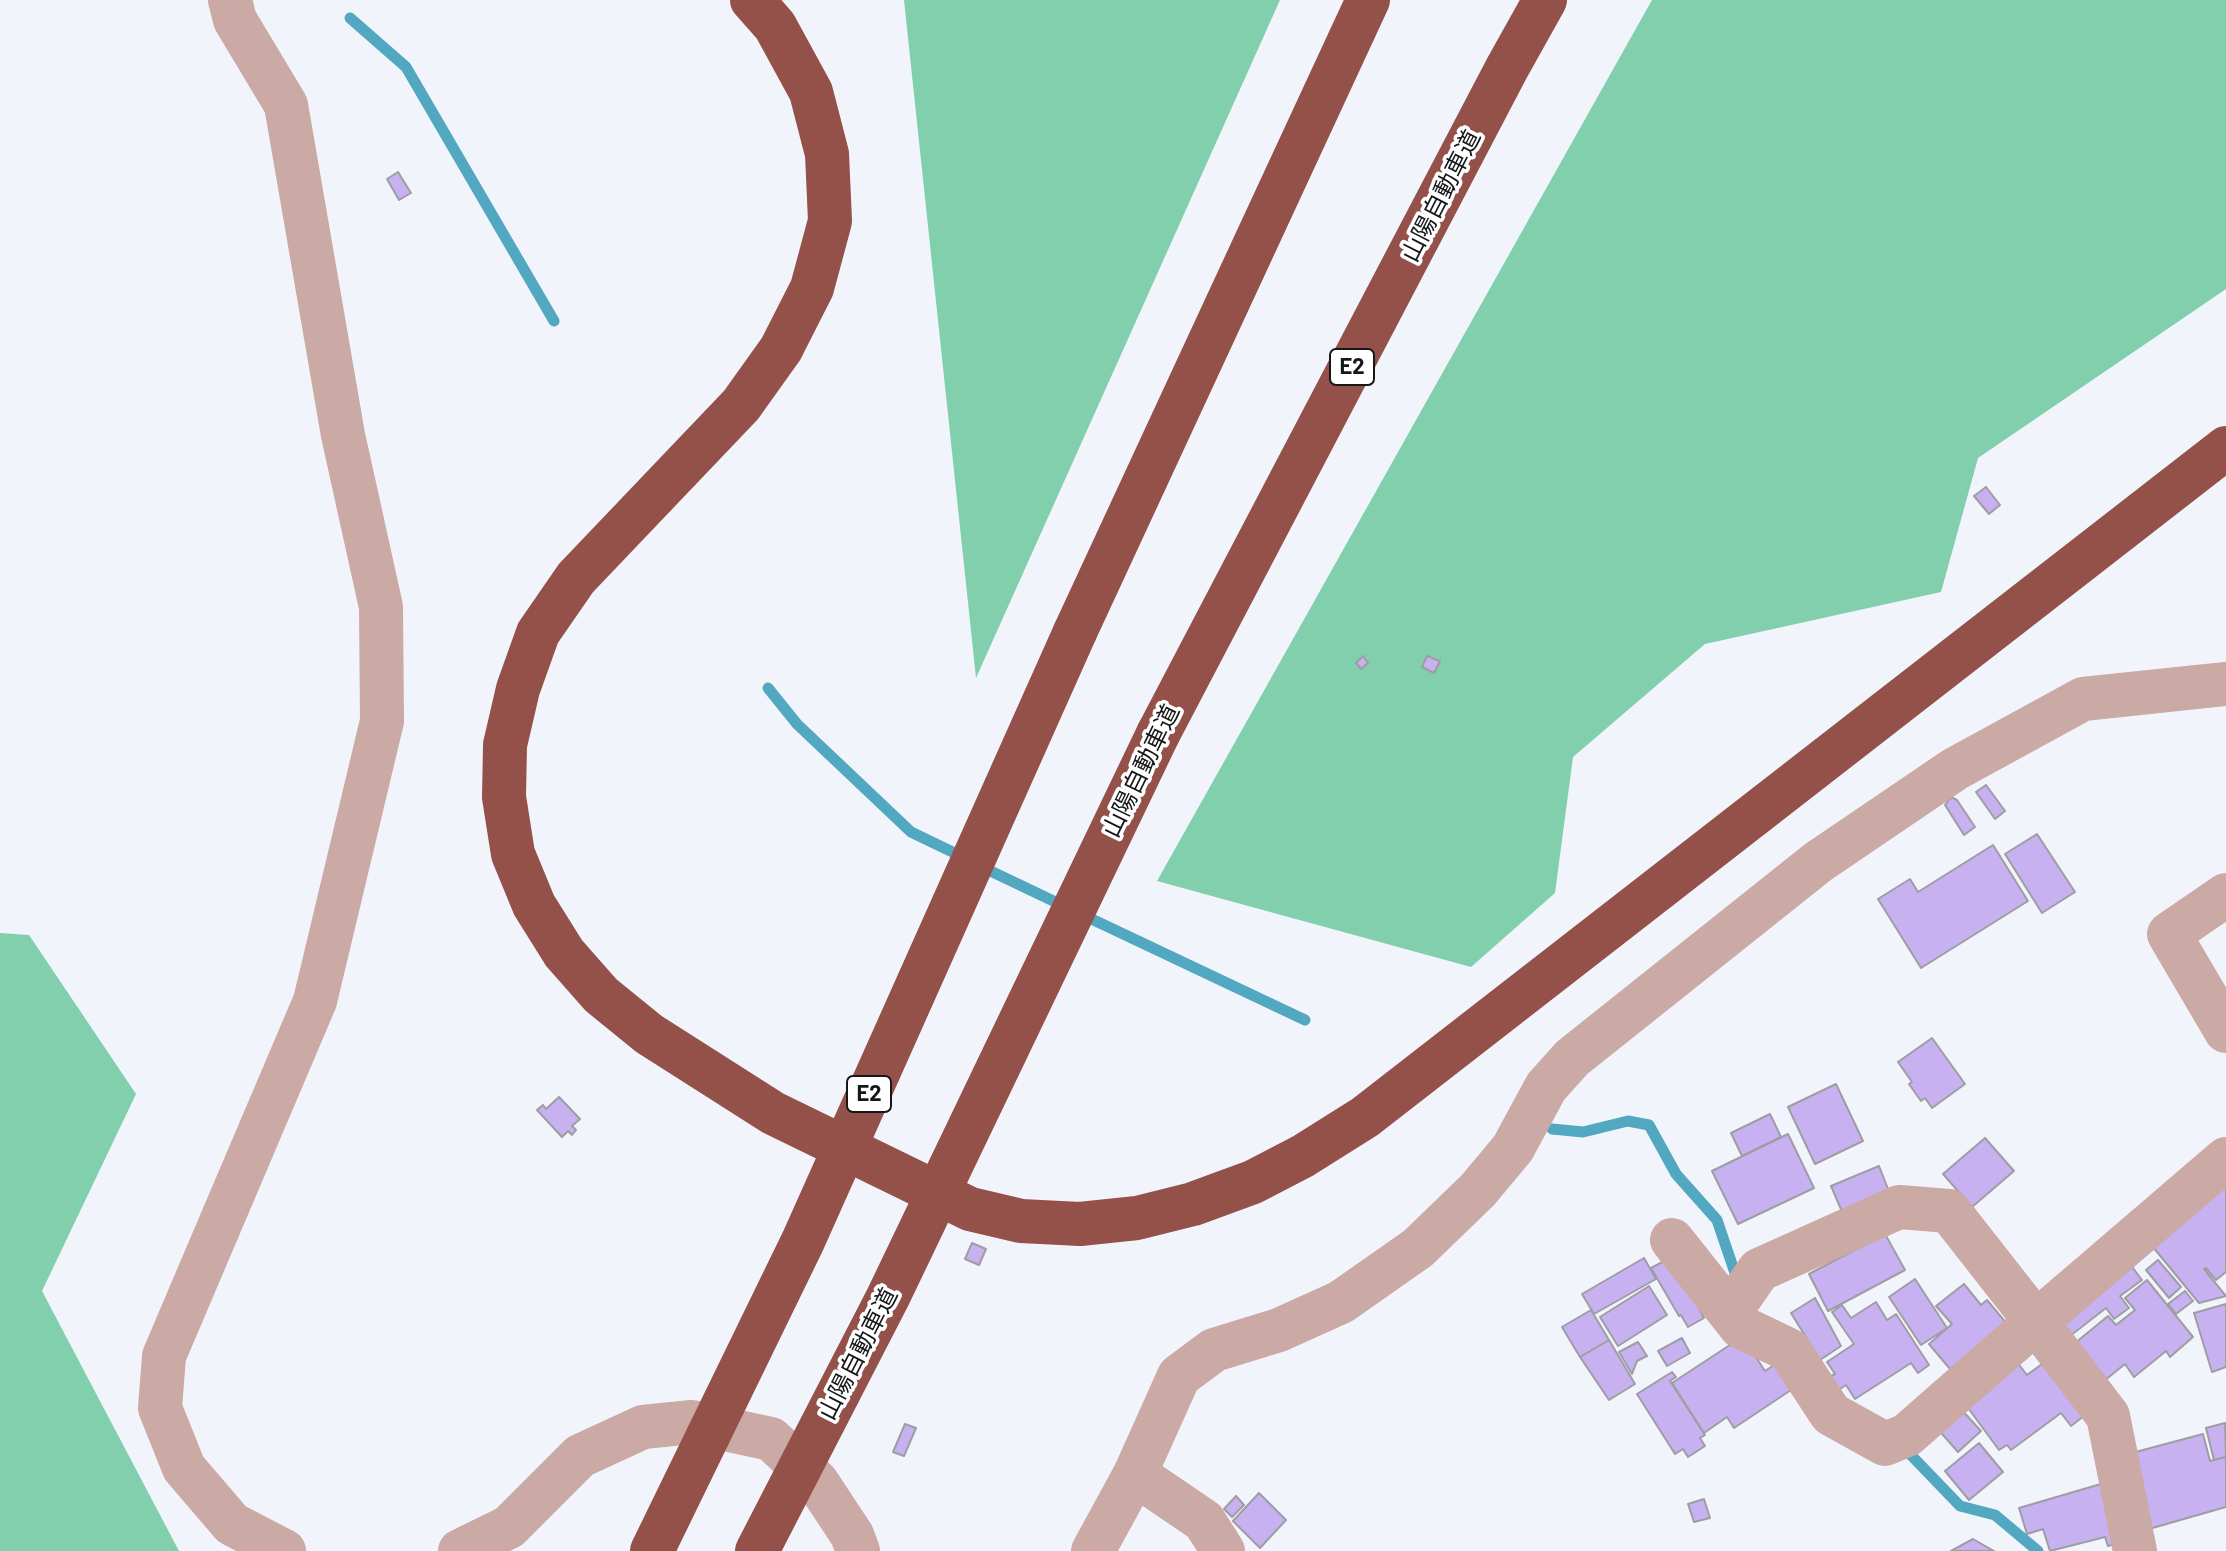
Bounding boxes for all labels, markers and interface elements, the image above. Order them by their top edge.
street label: 山陽自動車道 [1395,125,1487,267]
road number: E2 [1330,349,1374,385]
street label: 山陽自動車道 [1096,700,1186,842]
road number: E2 [847,1076,891,1112]
street label: 山陽自動車道 [812,1283,904,1425]

